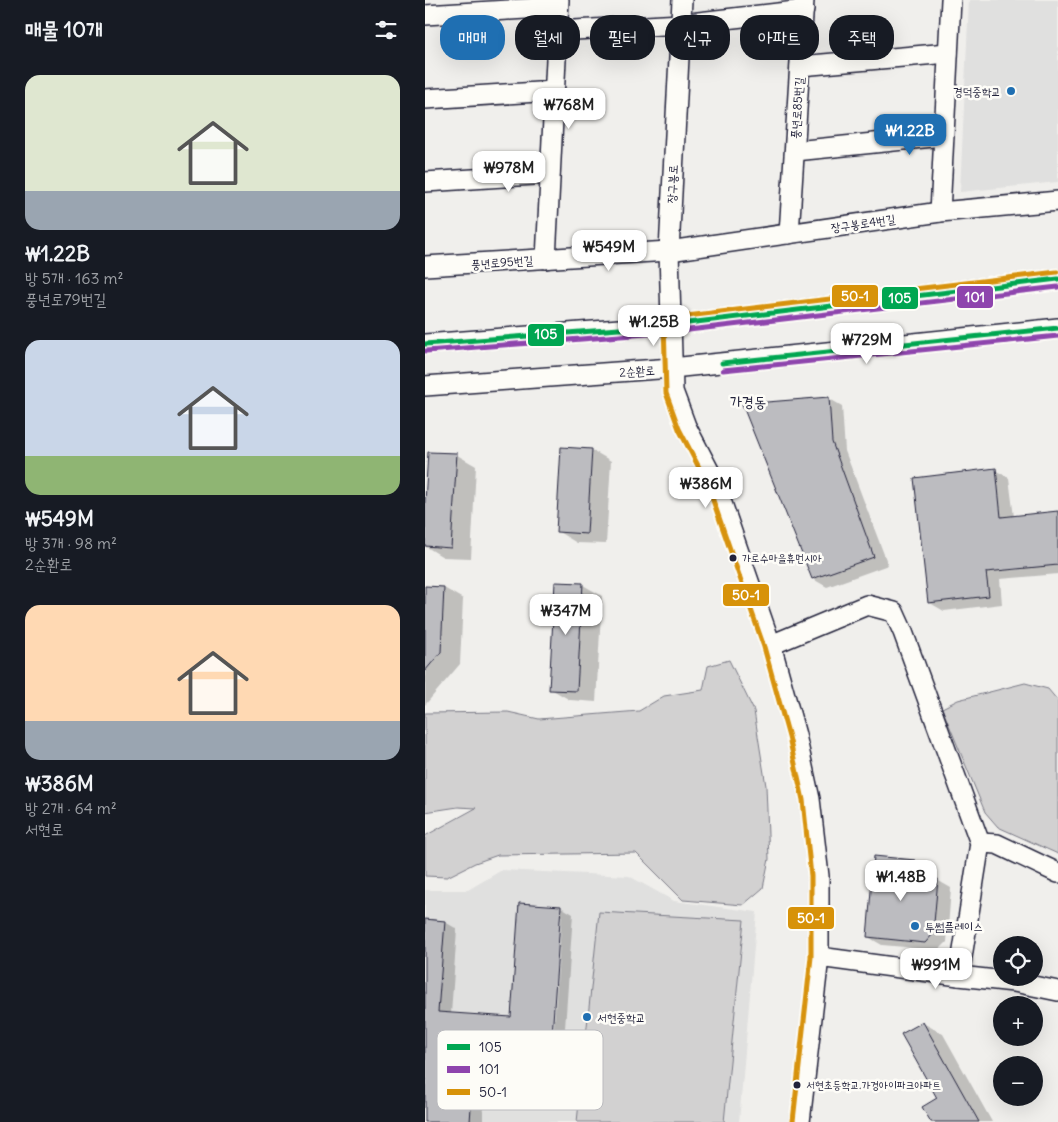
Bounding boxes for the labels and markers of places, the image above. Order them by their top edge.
place label: 경덕중학교 [953,84,1001,99]
marker: 경덕중학교 [1005,85,1017,97]
pin: ₩768M [534,88,604,130]
pin: ₩1.22B [869,114,951,156]
pin: ₩978M [474,150,544,193]
pin: ₩549M [574,230,644,272]
pin: ₩1.25B [613,304,695,347]
pin: ₩729M [832,322,902,365]
pin: ₩386M [671,466,741,509]
place label: 가로수마을휴먼시아 [742,551,822,565]
marker: 가로수마을휴먼시아 [728,553,738,563]
pin: ₩347M [531,594,601,636]
pin: ₩1.48B [860,860,942,902]
place label: 투썸플레이스 [925,919,983,934]
marker: 투썸플레이스 [909,920,921,932]
pin: ₩991M [901,948,971,990]
place label: 서현중학교 [597,1010,645,1025]
marker: 서현중학교 [581,1011,593,1023]
place label: 서현초등학교.가경아이파크아파트 [806,1078,941,1092]
marker: 서현초등학교.가경아이파크아파트 [792,1080,802,1090]

